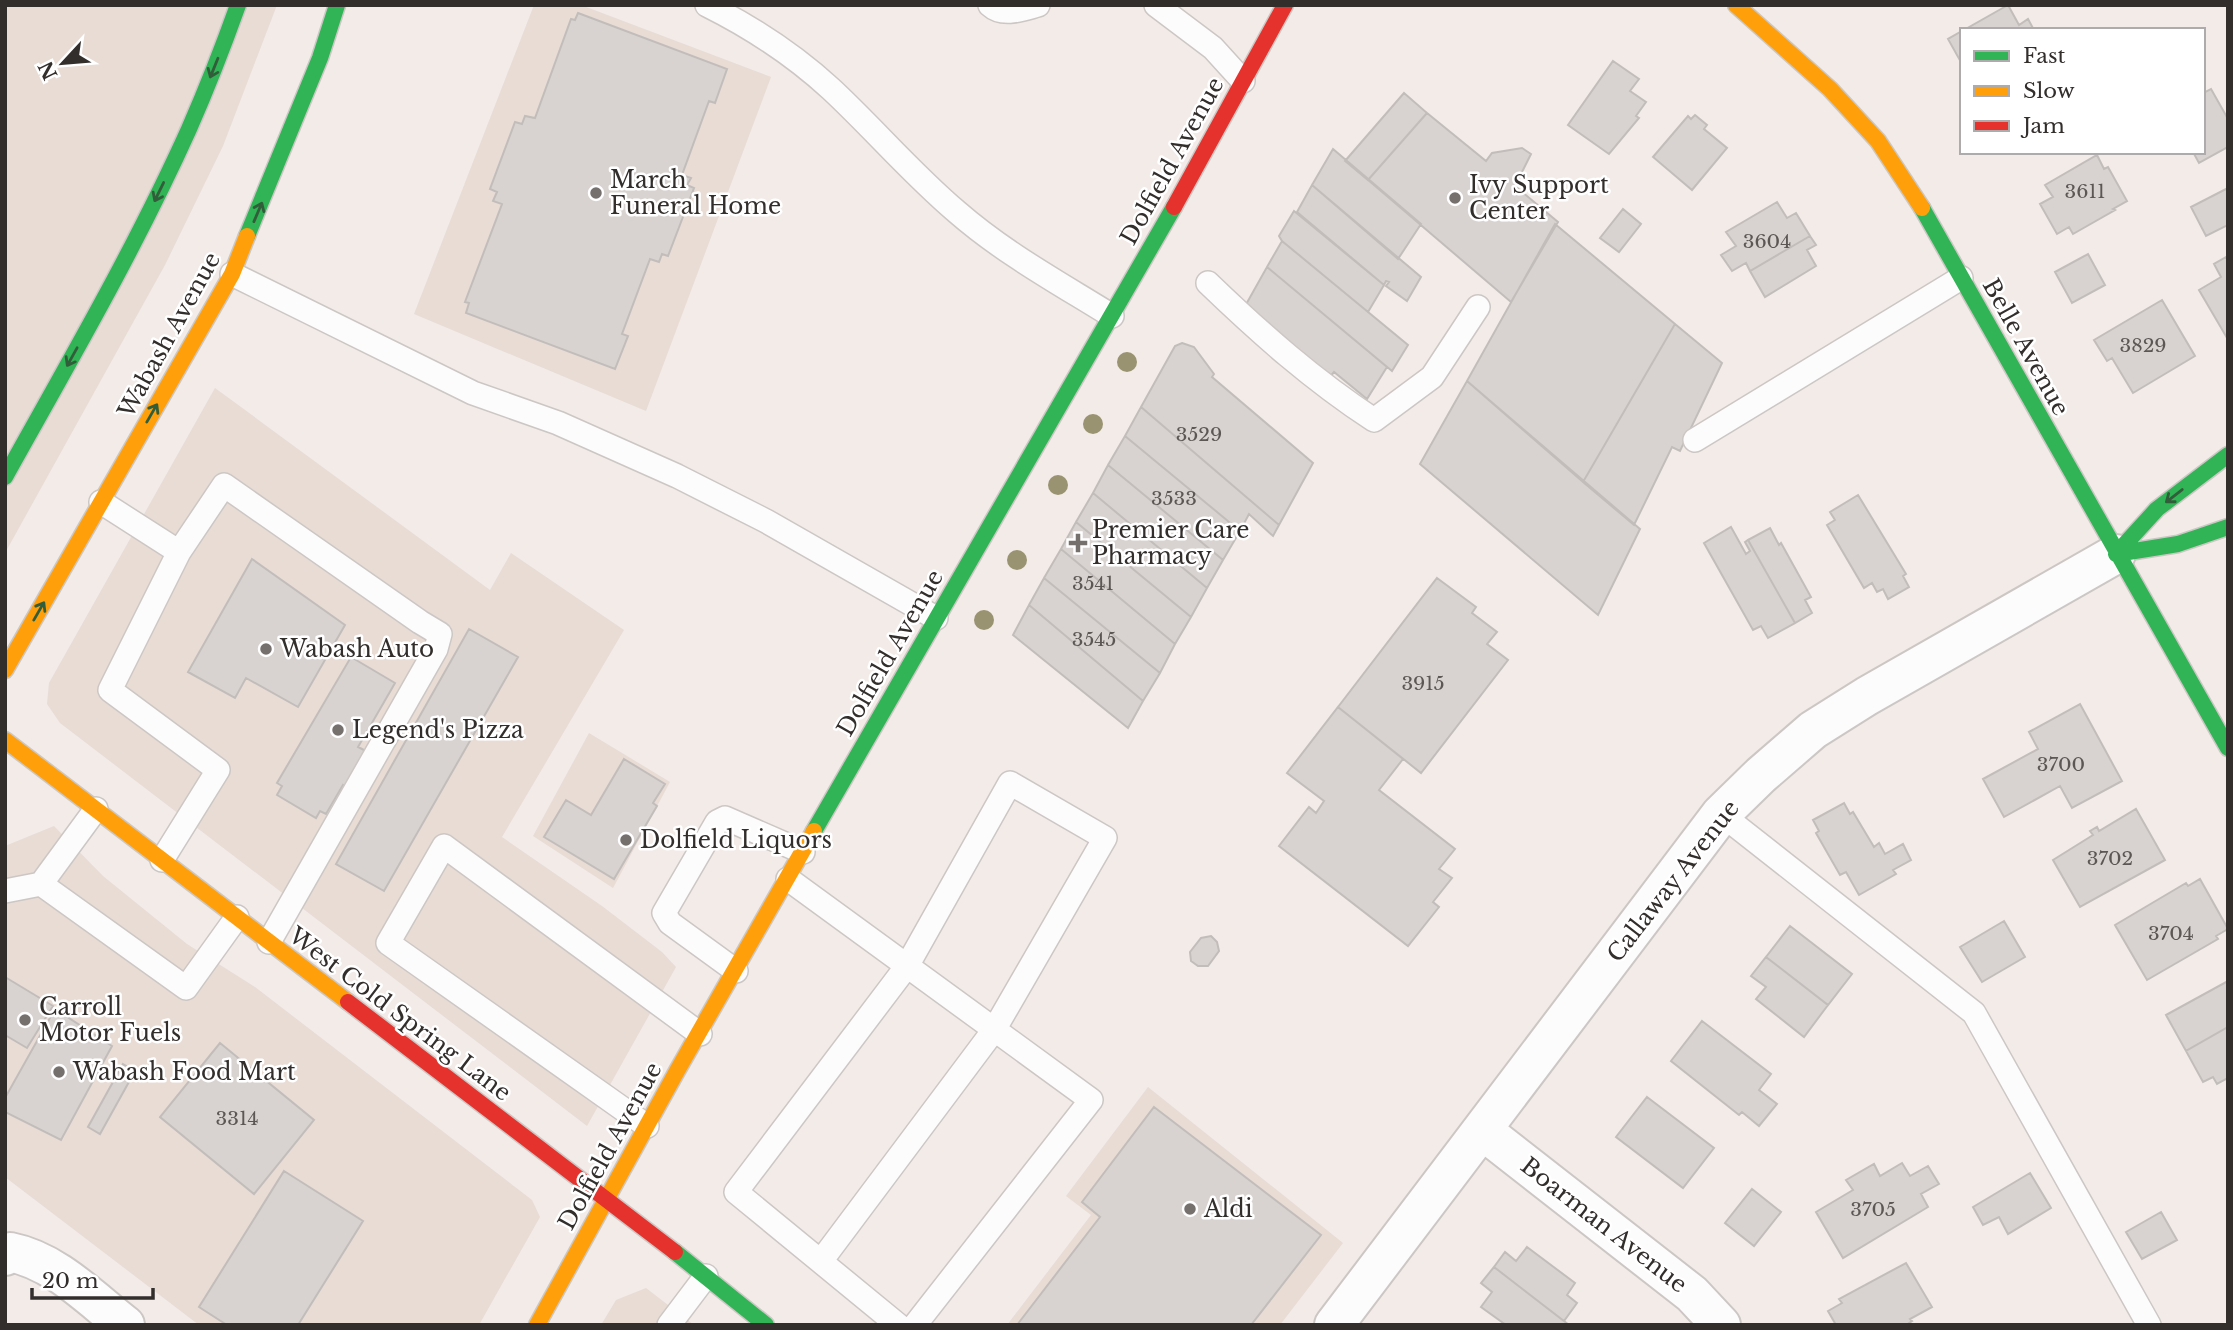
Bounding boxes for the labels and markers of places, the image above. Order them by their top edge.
place label: March Funeral Home [610,166,781,220]
place label: Ivy Support Center [1469,171,1609,225]
marker: March Funeral Home [588,185,604,201]
marker: Ivy Support Center [1447,190,1463,206]
place label: Premier Care Pharmacy [1092,516,1249,570]
marker: Premier Care Pharmacy [1070,535,1086,551]
place label: Wabash Auto [279,635,434,663]
marker: Wabash Auto [258,641,274,657]
place label: Legend's Pizza [352,716,524,744]
marker: Legend's Pizza [330,722,346,738]
place label: Dolfield Liquors [640,826,832,854]
marker: Dolfield Liquors [618,832,634,848]
place label: Carroll Motor Fuels [39,993,181,1047]
marker: Carroll Motor Fuels [17,1012,33,1028]
place label: Wabash Food Mart [72,1058,296,1086]
marker: Wabash Food Mart [51,1064,67,1080]
place label: Aldi [1203,1195,1253,1223]
marker: Aldi [1182,1201,1198,1217]

